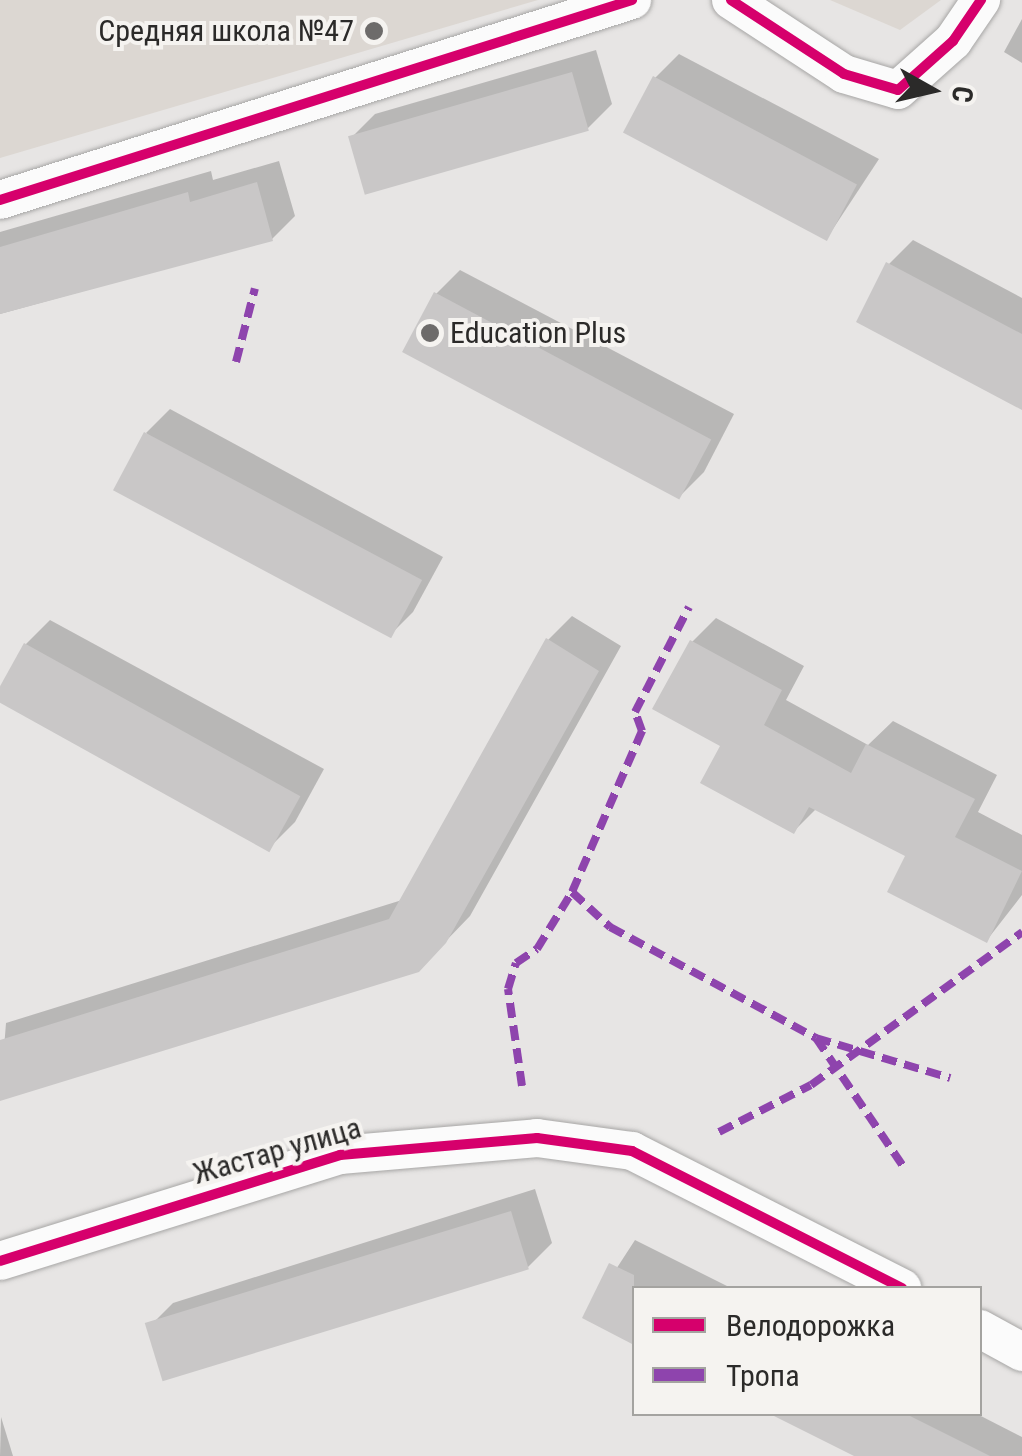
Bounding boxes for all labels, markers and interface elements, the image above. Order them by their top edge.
place label: Средняя школа №47 [98,13,354,49]
marker: Средняя школа №47 [363,20,385,42]
north arrow [882,40,982,140]
text: С [945,84,980,104]
place label: Education Plus [450,315,626,351]
marker: Education Plus [419,322,441,344]
street label: Жастар улица [189,1110,365,1192]
legend [632,1286,982,1416]
text: Велодорожка [726,1308,895,1343]
text: Тропа [726,1358,800,1393]

